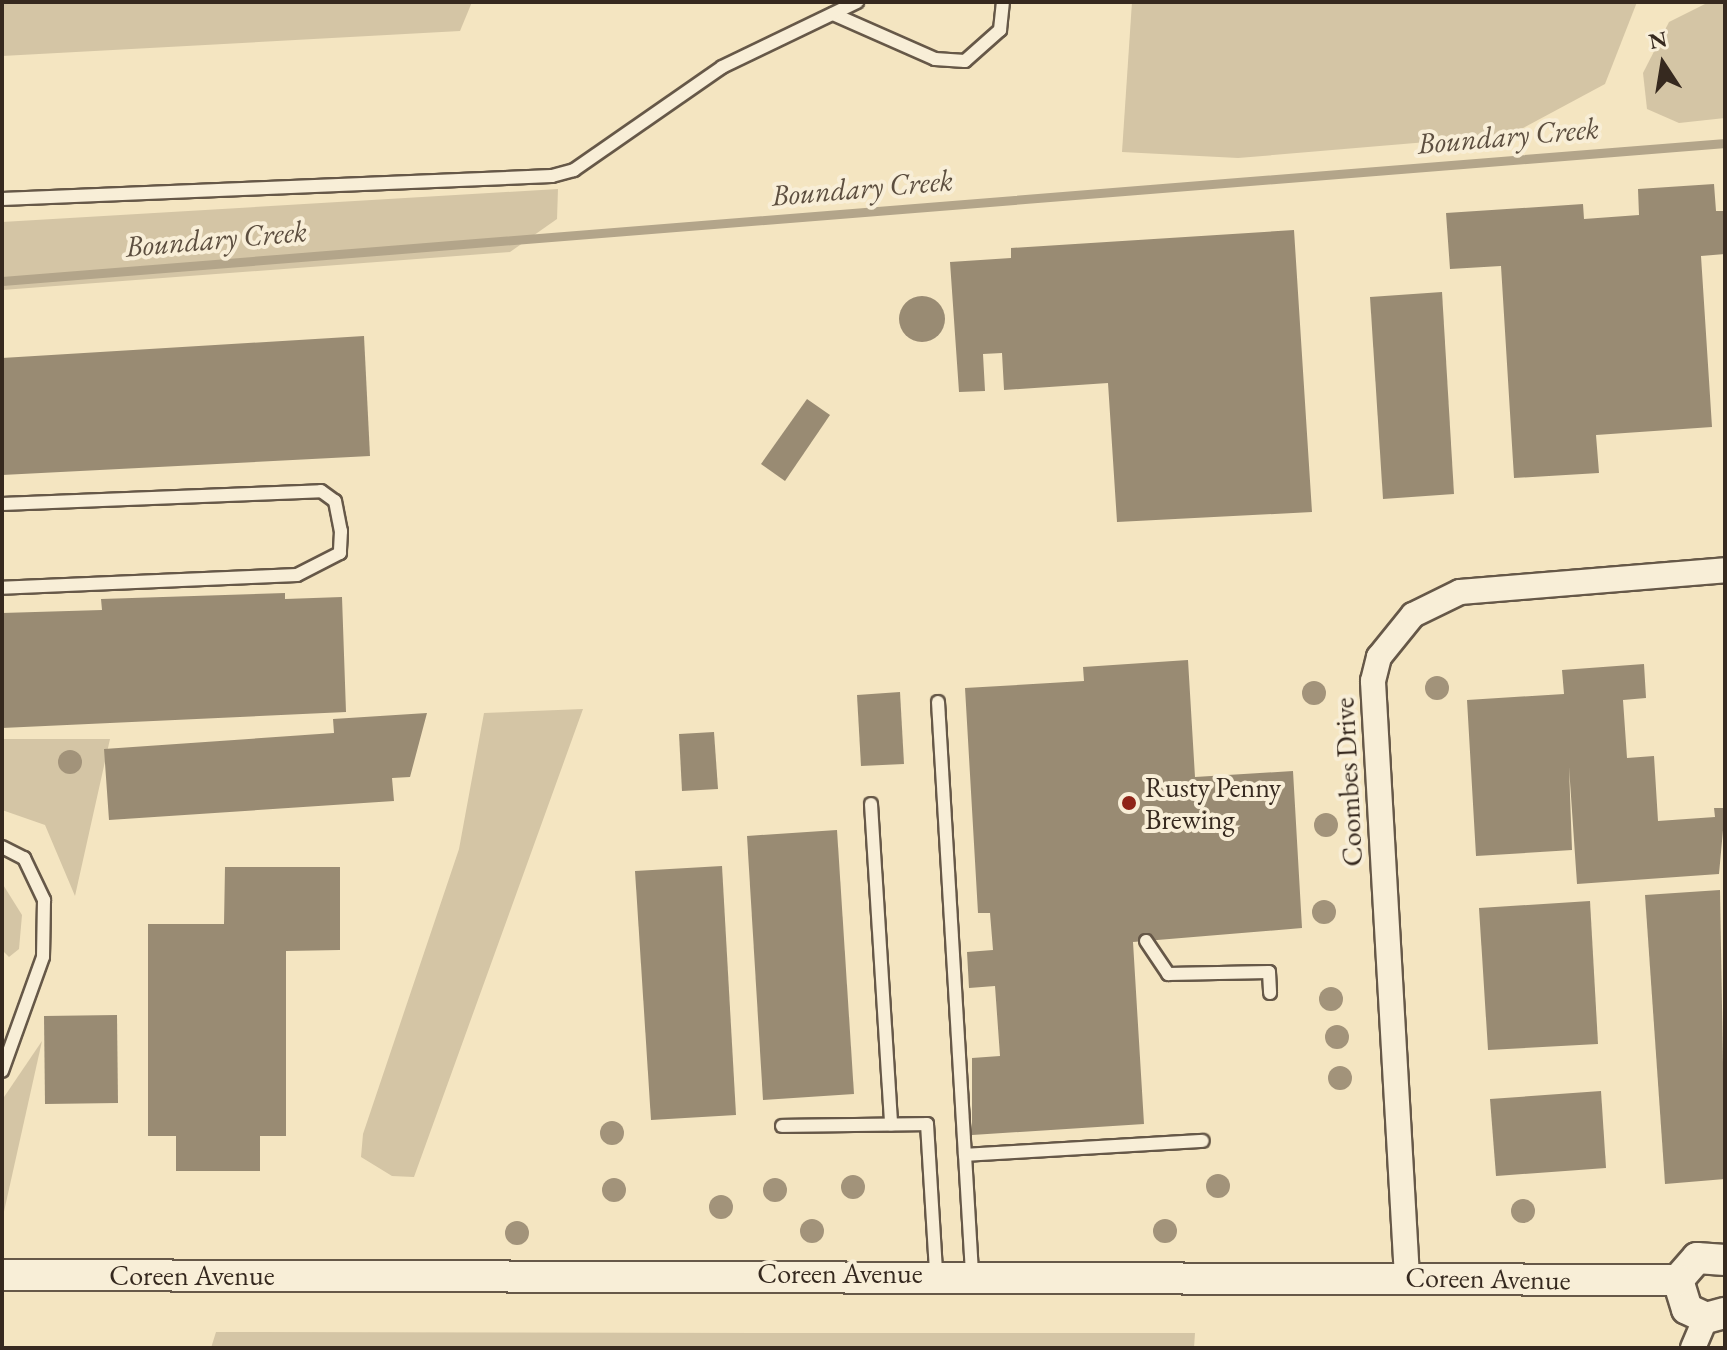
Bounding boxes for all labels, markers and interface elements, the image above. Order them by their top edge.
north arrow [1623,24,1703,104]
text: N [1646,24,1670,56]
water label: Boundary Creek [1416,110,1600,162]
water label: Boundary Creek [770,162,954,214]
water label: Boundary Creek [124,213,308,265]
street label: Coombes Drive [1327,697,1369,867]
place label: Rusty Penny Brewing [1145,770,1281,836]
marker: Rusty Penny Brewing [1120,794,1138,812]
street label: Coreen Avenue [757,1256,923,1290]
street label: Coreen Avenue [109,1258,275,1292]
street label: Coreen Avenue [1405,1260,1571,1296]

